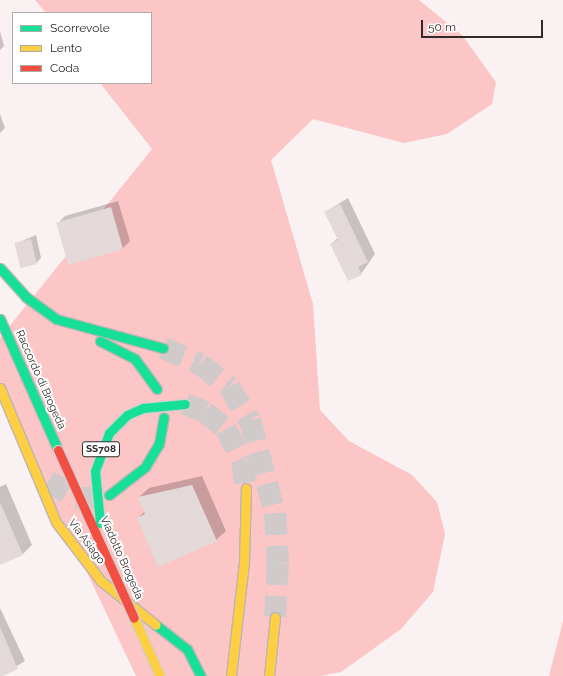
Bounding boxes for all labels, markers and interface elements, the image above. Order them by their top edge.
legend [12,12,152,84]
scale bar [423,12,545,38]
text: 50 m [428,20,456,34]
text: Scorrevole [50,21,110,35]
text: Lento [50,41,82,55]
text: Coda [50,61,79,75]
street label: Raccordo di Brogeda [12,328,68,432]
road number: SS708 [81,441,121,457]
street label: Viadotto Brogeda [97,514,145,602]
street label: Via Asiago [65,517,107,567]

